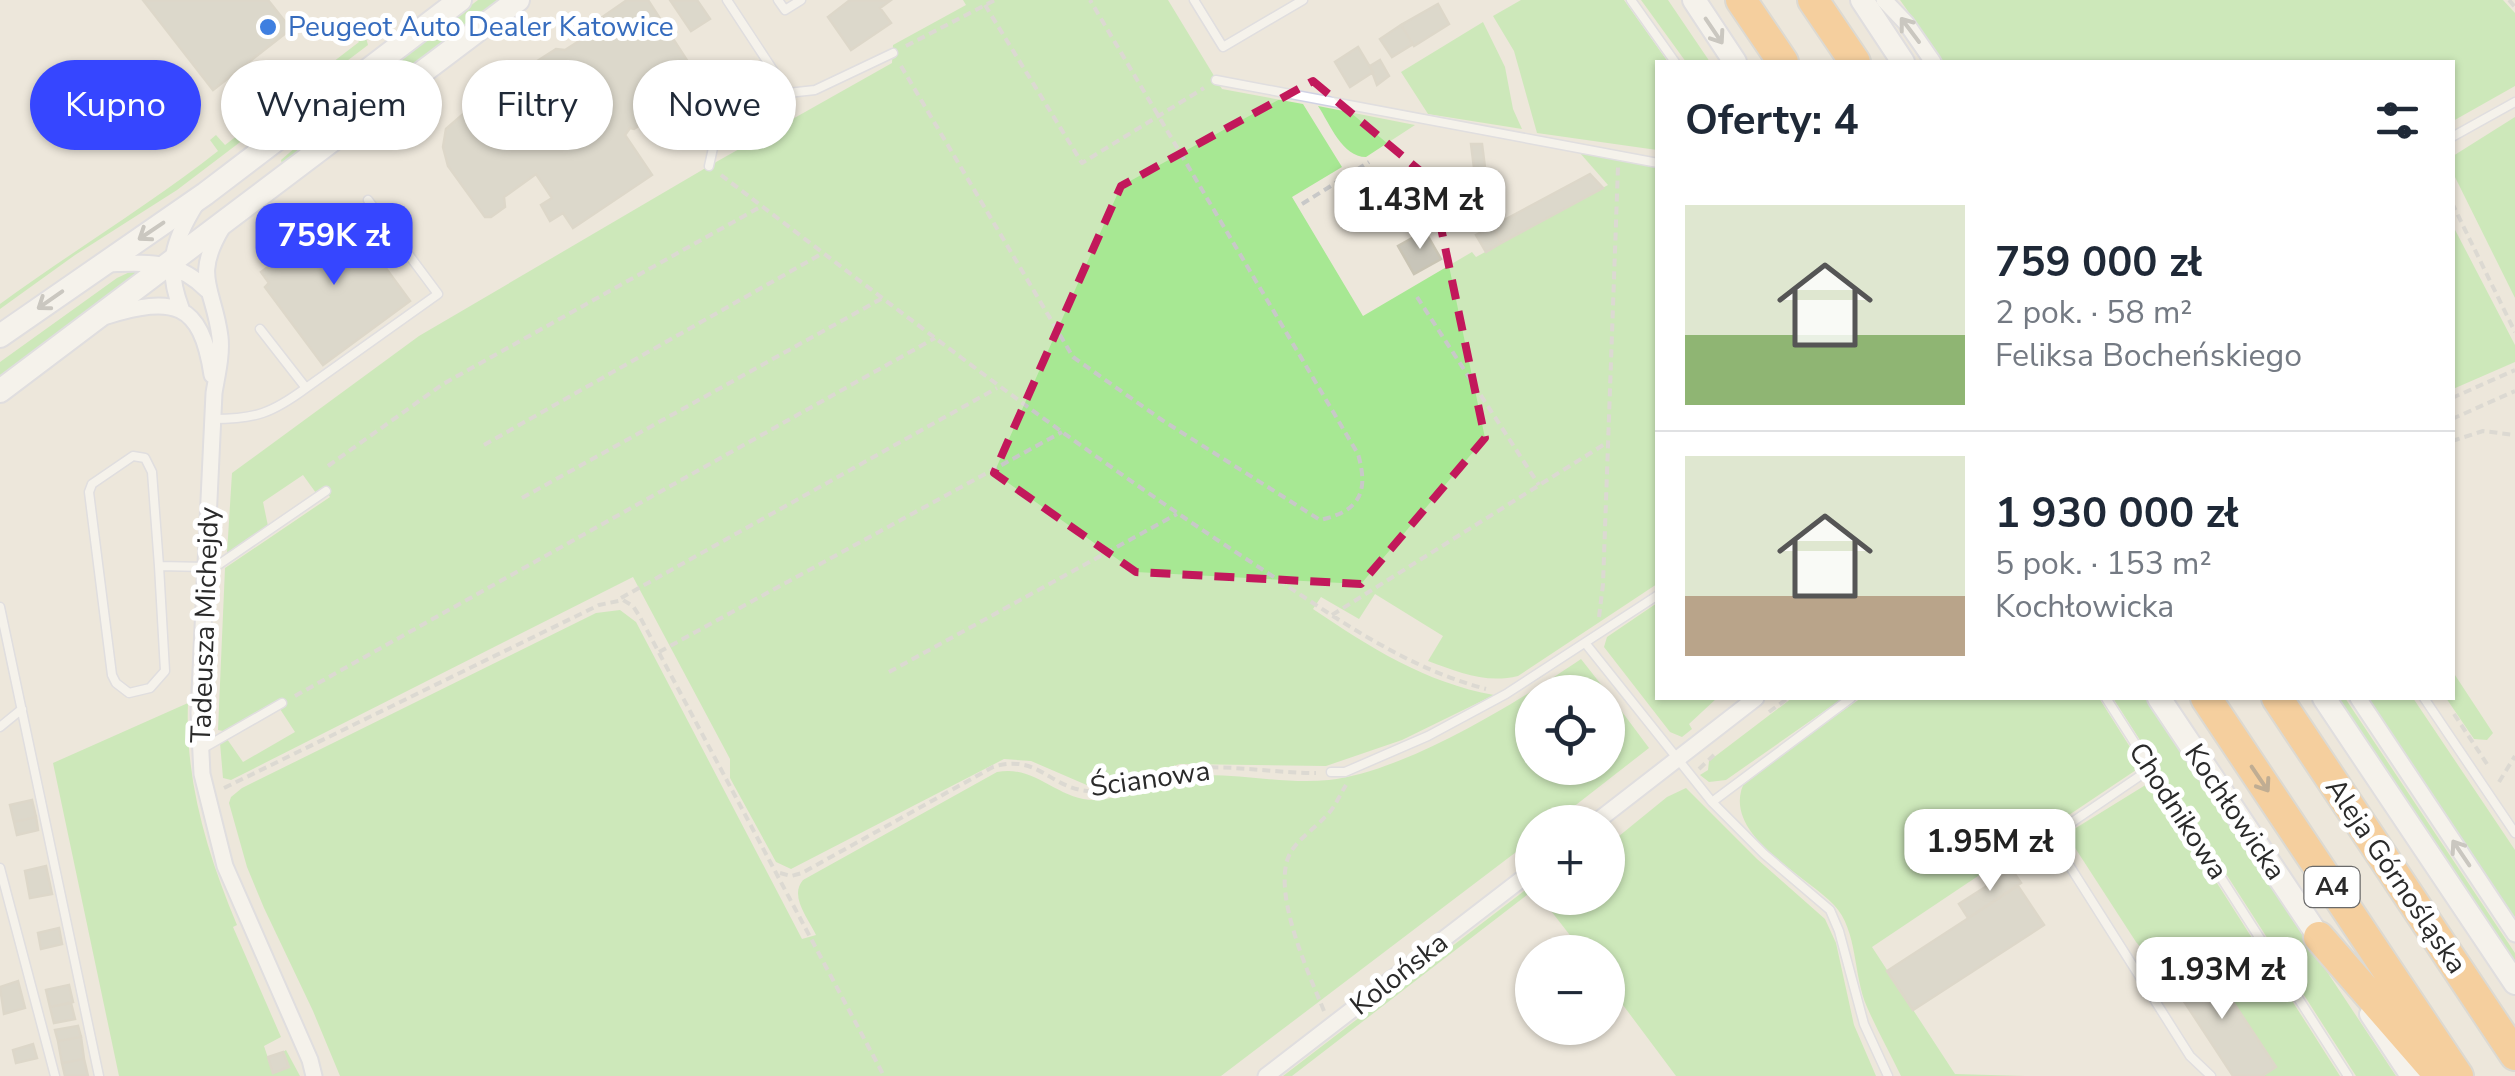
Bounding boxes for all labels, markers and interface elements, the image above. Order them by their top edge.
place label: Peugeot Auto Dealer Katowice [288,8,674,46]
marker: Peugeot Auto Dealer Katowice [257,16,279,38]
one-way arrow [1704,17,1725,45]
one-way arrow [1899,17,1920,44]
chip: Kupno [30,60,201,150]
chip: Wynajem [221,60,442,150]
chip: Filtry [462,60,613,150]
chip: Nowe [633,60,796,150]
text: Oferty: 4 [1685,92,1859,149]
icon: filters [2370,93,2425,148]
pin: 1.43M zł [1317,167,1523,252]
text: 1.43M zł [1356,178,1484,221]
pin: 759K zł [242,203,426,288]
text: 759K zł [278,214,390,257]
one-way arrow [137,220,165,241]
text: 759 000 zł [1995,234,2202,291]
icon: home [1765,245,1885,365]
one-way arrow [37,289,64,310]
text: 2 pok. · 58 m² [1995,291,2192,334]
text: Feliksa Bocheńskiego [1995,334,2302,377]
text: 1 930 000 zł [1995,485,2239,542]
icon: home [1765,496,1885,616]
street label: Tadeusza Michejdy [182,506,228,744]
text: 5 pok. · 153 m² [1995,542,2212,585]
text: Kochłowicka [1995,585,2174,628]
map controls [1515,675,1625,1045]
button: locate [1515,675,1625,785]
street label: Chodnikowa [2120,735,2236,887]
street label: Kochłowicka [2175,736,2295,888]
street label: Ścianowa [1087,752,1213,806]
one-way arrow [2249,764,2270,792]
street label: Aleja Górnośląska [2316,771,2476,981]
button: + [1515,805,1625,915]
pin: 1.95M zł [1887,809,2093,894]
text: 1.95M zł [1926,820,2054,863]
one-way arrow [2451,839,2472,868]
road number: A4 [2304,867,2360,907]
street label: Kolońska [1342,924,1456,1024]
button: − [1515,935,1625,1045]
pin: 1.93M zł [2119,937,2325,1022]
text: 1.93M zł [2158,948,2286,991]

